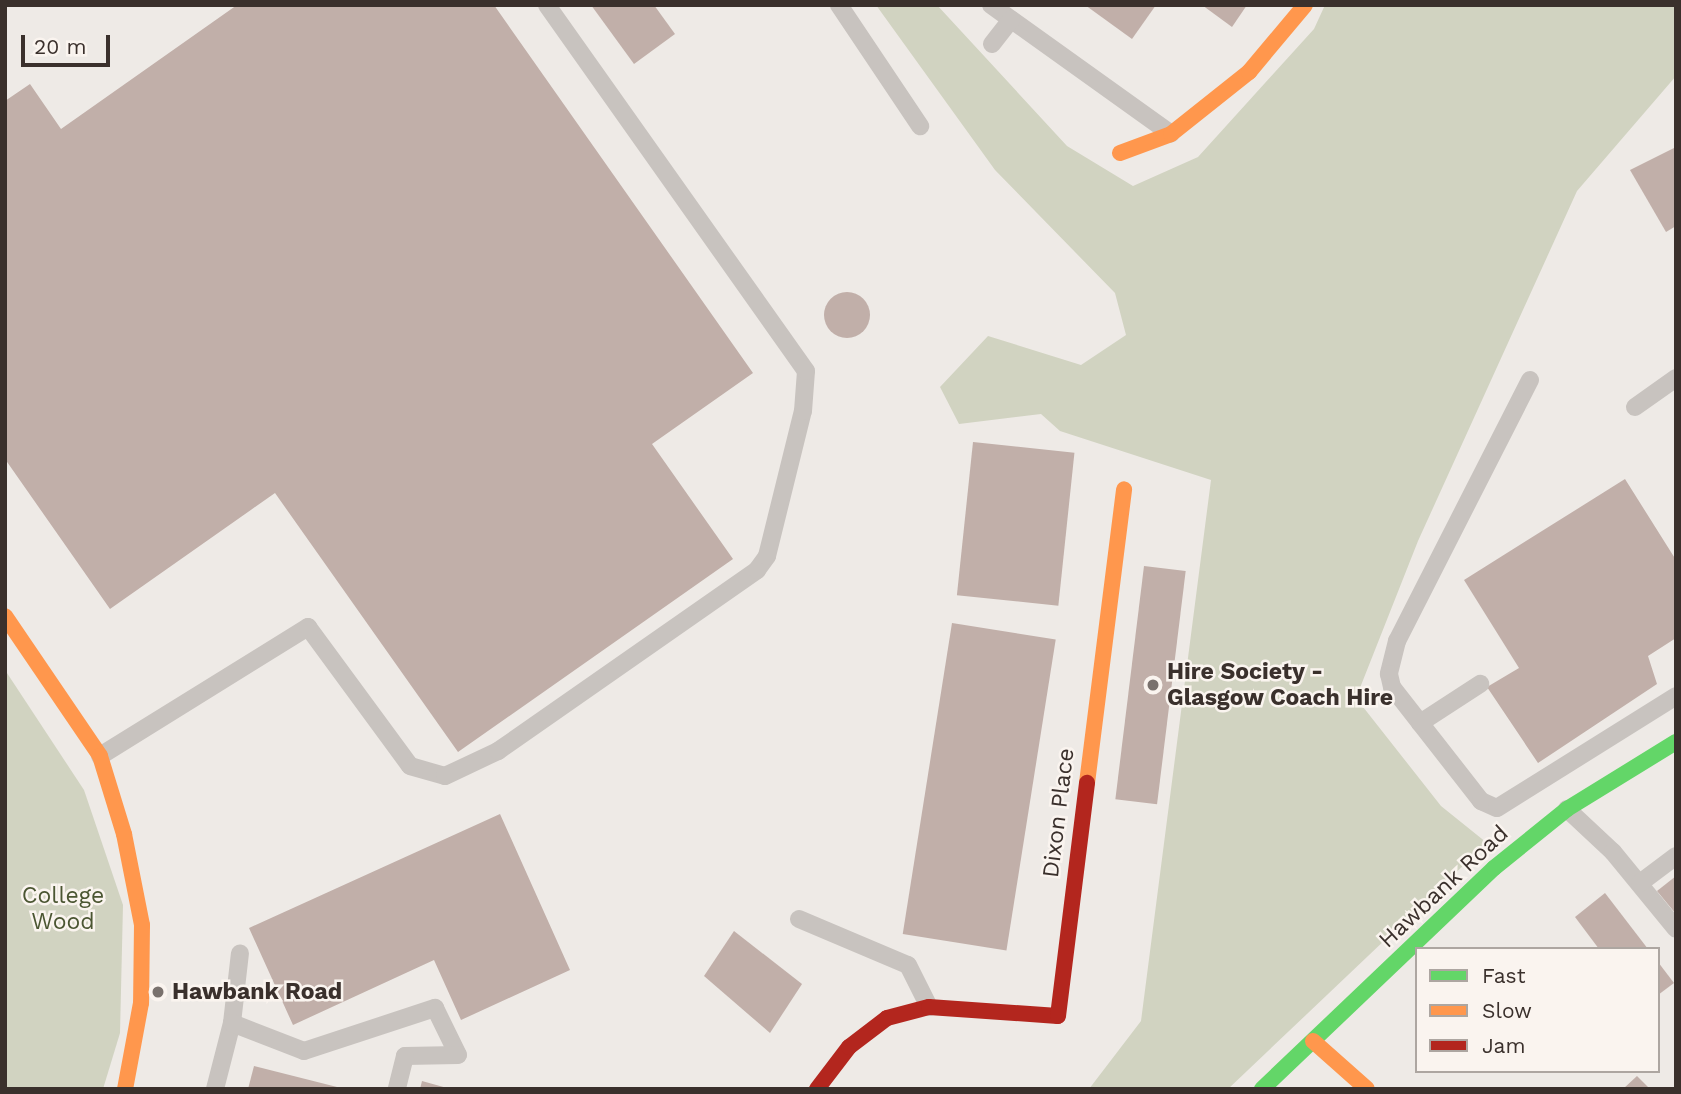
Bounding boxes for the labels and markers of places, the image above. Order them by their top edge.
place label: Hire Society - Glasgow Coach Hire [1167,658,1394,712]
marker: Hire Society - Glasgow Coach Hire [1145,677,1161,693]
place label: Hawbank Road [172,978,342,1006]
marker: Hawbank Road [150,984,166,1000]

